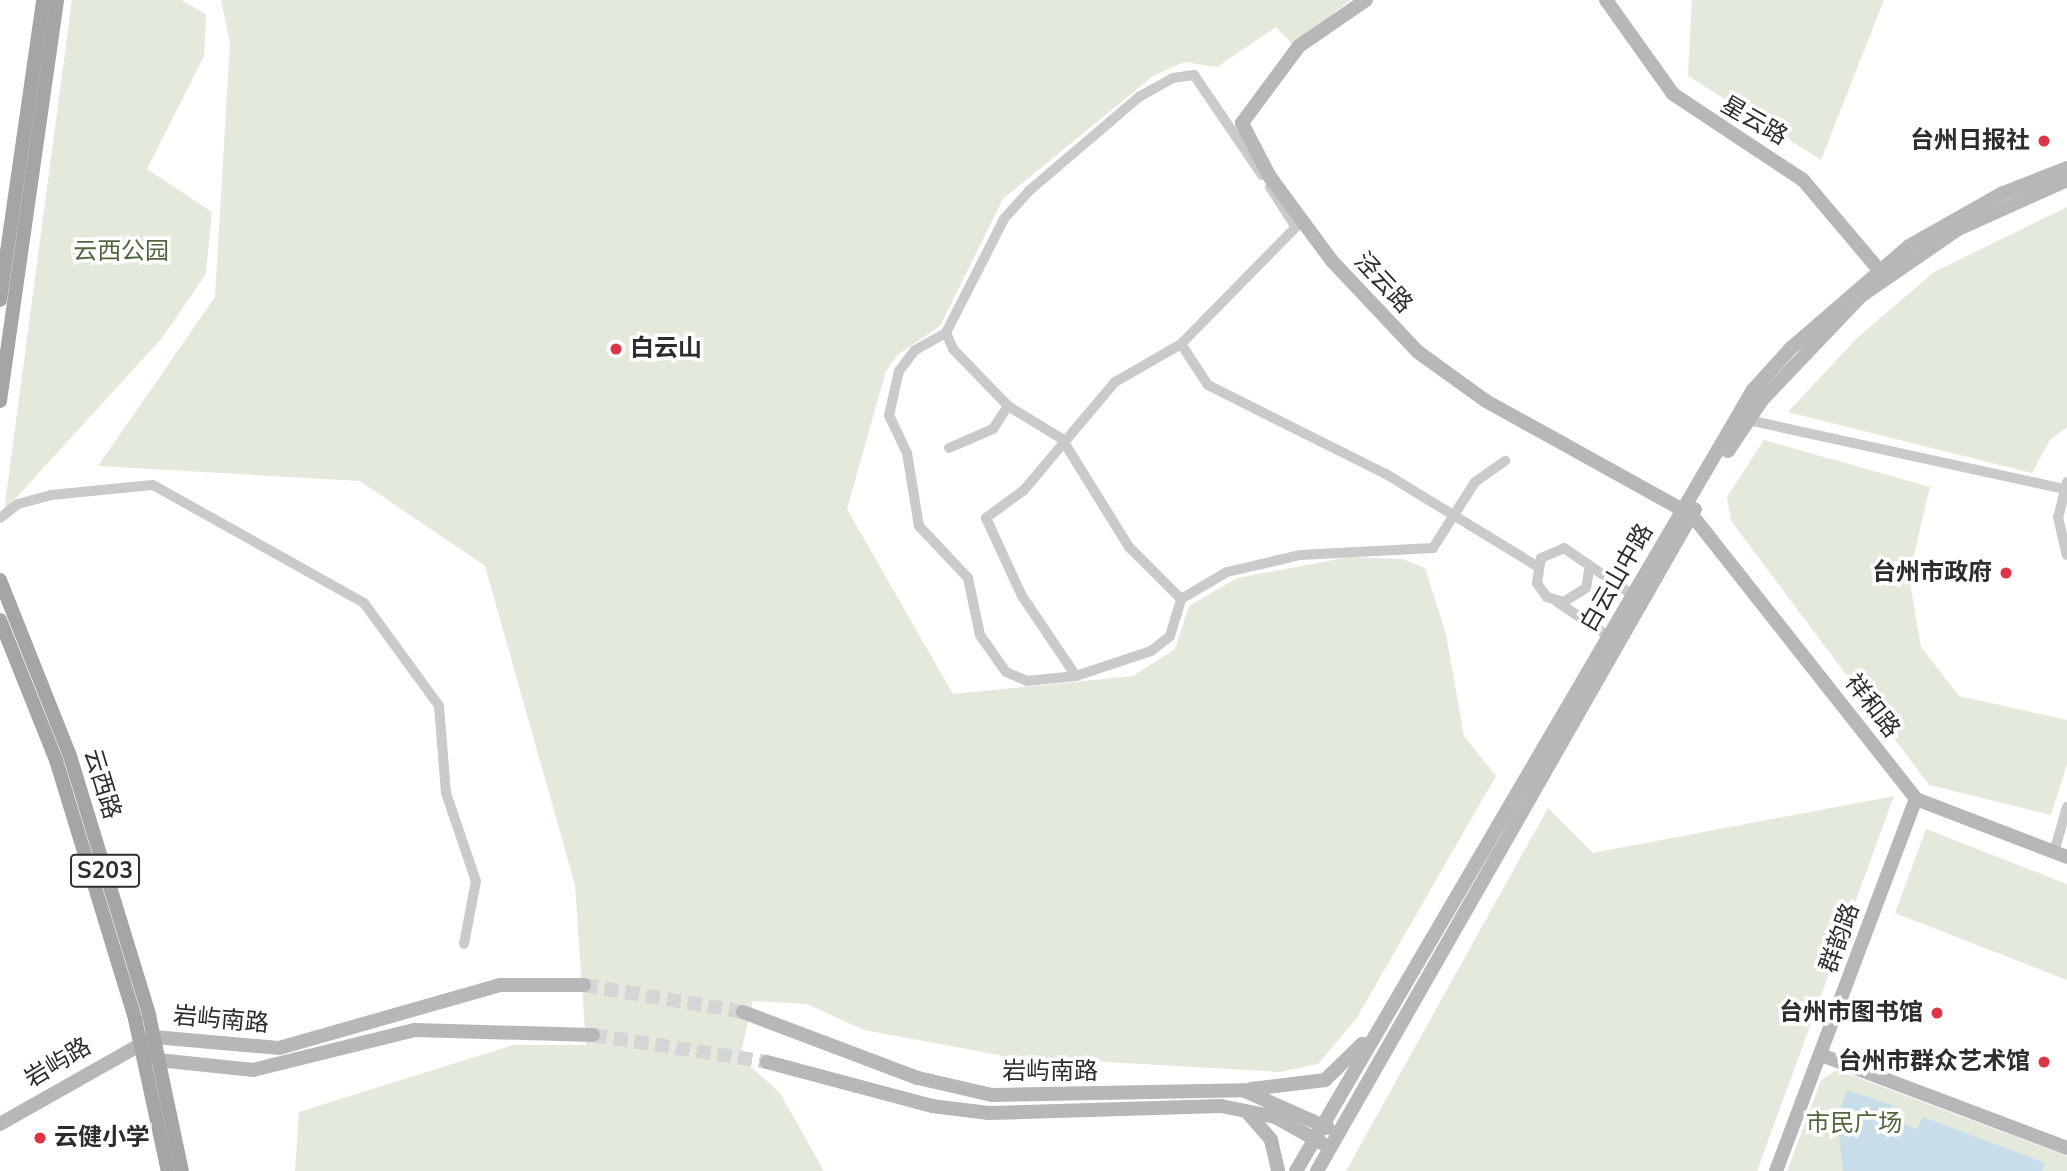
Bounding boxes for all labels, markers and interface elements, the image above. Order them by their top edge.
street label: 星云路 [1716,91,1792,151]
place label: 台州日报社 [1910,127,2030,155]
marker: 台州日报社 [2036,133,2052,149]
park label: 云西公园 [73,238,169,266]
street label: 泾云路 [1348,247,1418,319]
place label: 白云山 [630,335,702,363]
marker: 白云山 [608,341,624,357]
street label: 白云山中路 [1575,519,1659,637]
place label: 台州市政府 [1872,559,1992,587]
marker: 台州市政府 [1998,565,2014,581]
street label: 祥和路 [1838,669,1906,743]
street label: 云西路 [78,745,126,823]
road number: S203 [70,852,140,890]
street label: 群韵路 [1814,899,1866,977]
place label: 台州市图书馆 [1779,999,1923,1027]
street label: 岩屿南路 [172,1001,270,1039]
marker: 台州市图书馆 [1929,1005,1945,1021]
street label: 岩屿路 [20,1032,96,1094]
place label: 台州市群众艺术馆 [1838,1048,2030,1076]
marker: 台州市群众艺术馆 [2036,1054,2052,1070]
street label: 岩屿南路 [1002,1058,1098,1086]
park label: 市民广场 [1806,1110,1902,1138]
place label: 云健小学 [54,1124,150,1152]
marker: 云健小学 [32,1130,48,1146]

